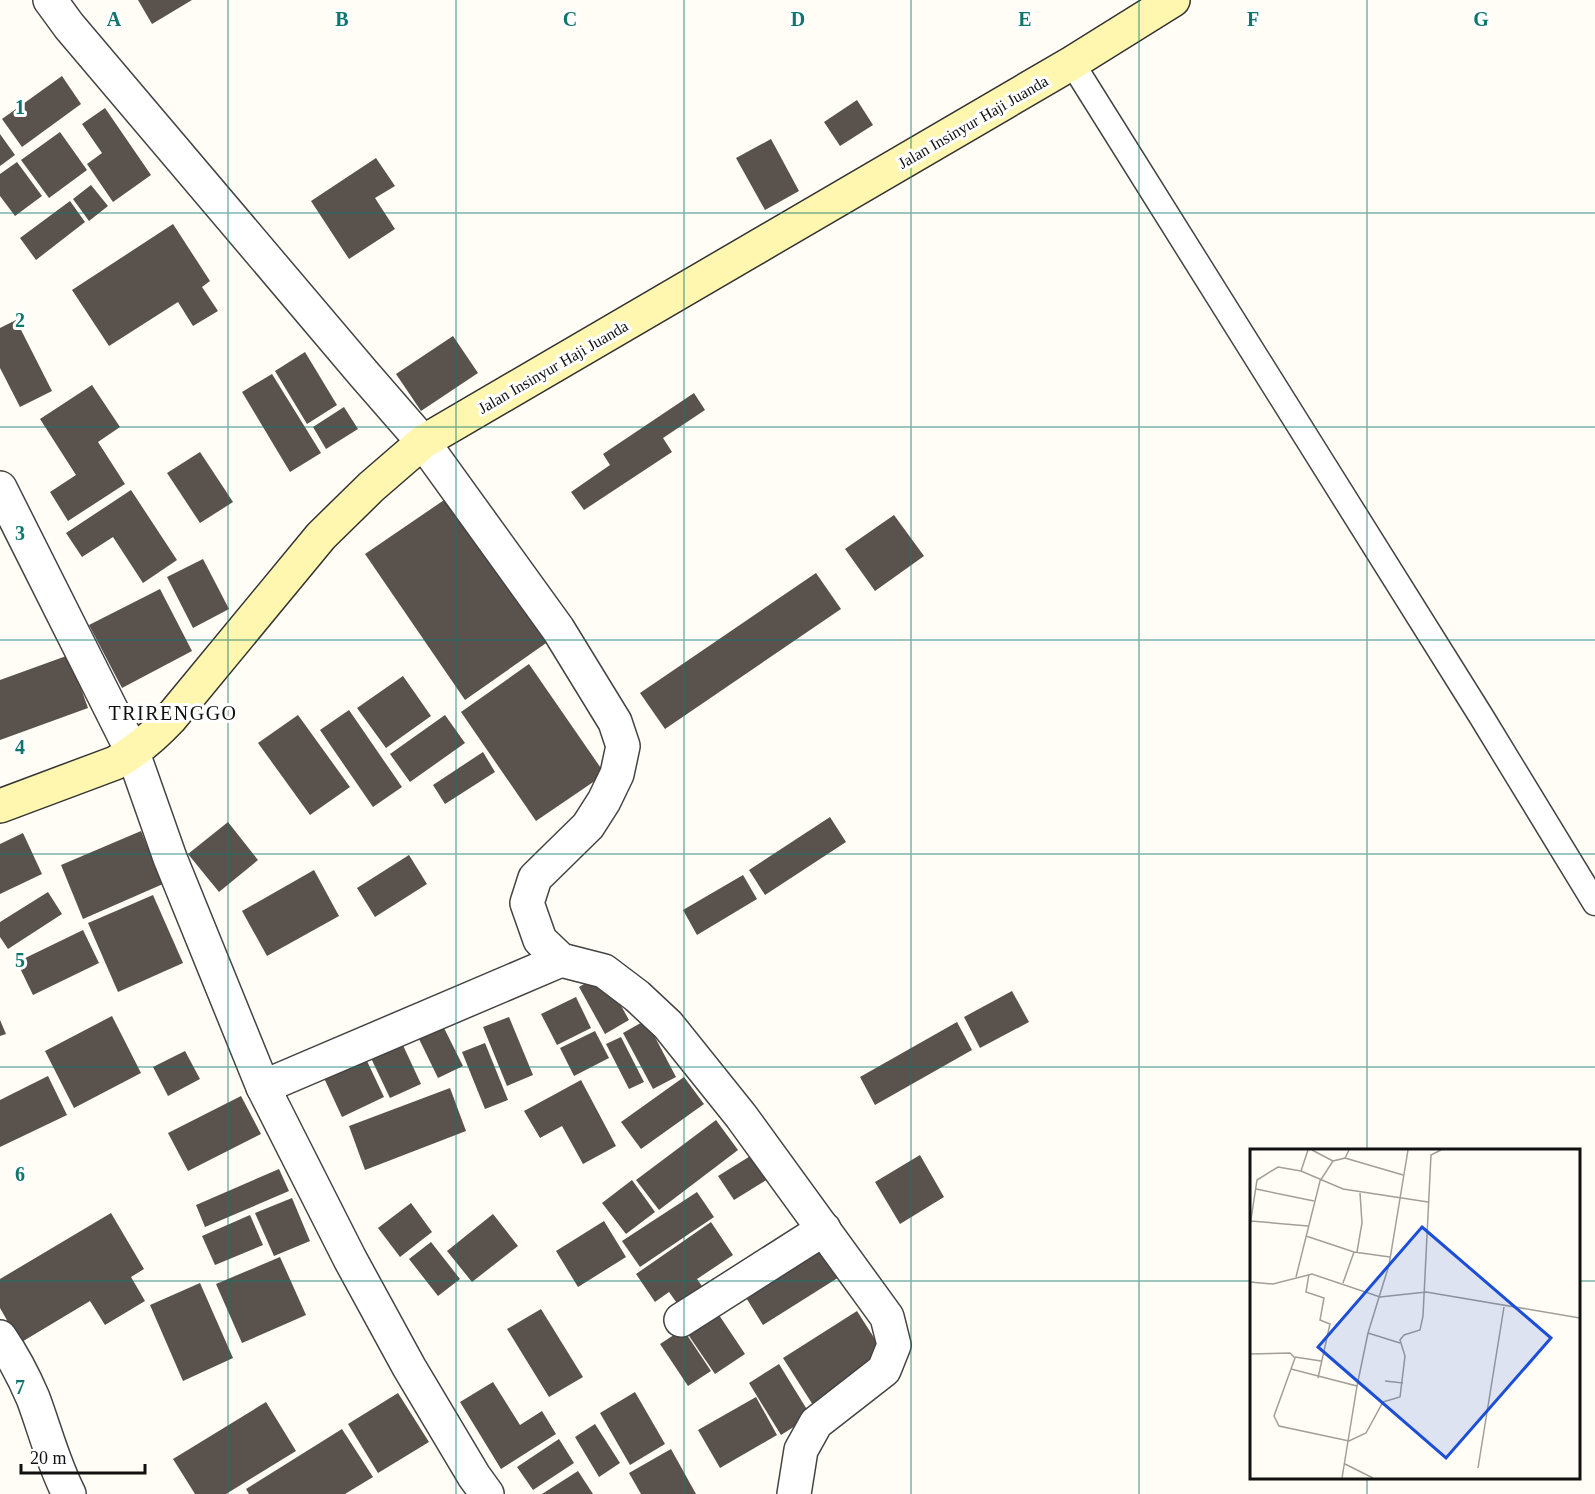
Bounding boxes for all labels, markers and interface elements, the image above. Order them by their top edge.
text: A [107,8,122,30]
text: B [335,8,349,30]
text: C [563,8,577,30]
text: D [791,8,805,30]
text: E [1018,8,1032,30]
text: F [1247,8,1259,30]
text: G [1473,8,1489,30]
street label: Jalan Insinyur Haji Juanda [895,72,1051,173]
text: 1 [15,96,25,118]
text: 2 [15,309,25,331]
street label: Jalan Insinyur Haji Juanda [475,317,631,418]
text: 3 [15,522,25,544]
district label: TRIRENGGO [108,702,238,724]
text: 4 [15,736,25,758]
text: 5 [15,949,25,971]
inset map [1250,1149,1580,1479]
text: 6 [15,1163,25,1185]
text: 7 [15,1376,25,1398]
scale bar [21,1437,146,1475]
text: 20 m [30,1448,67,1468]

